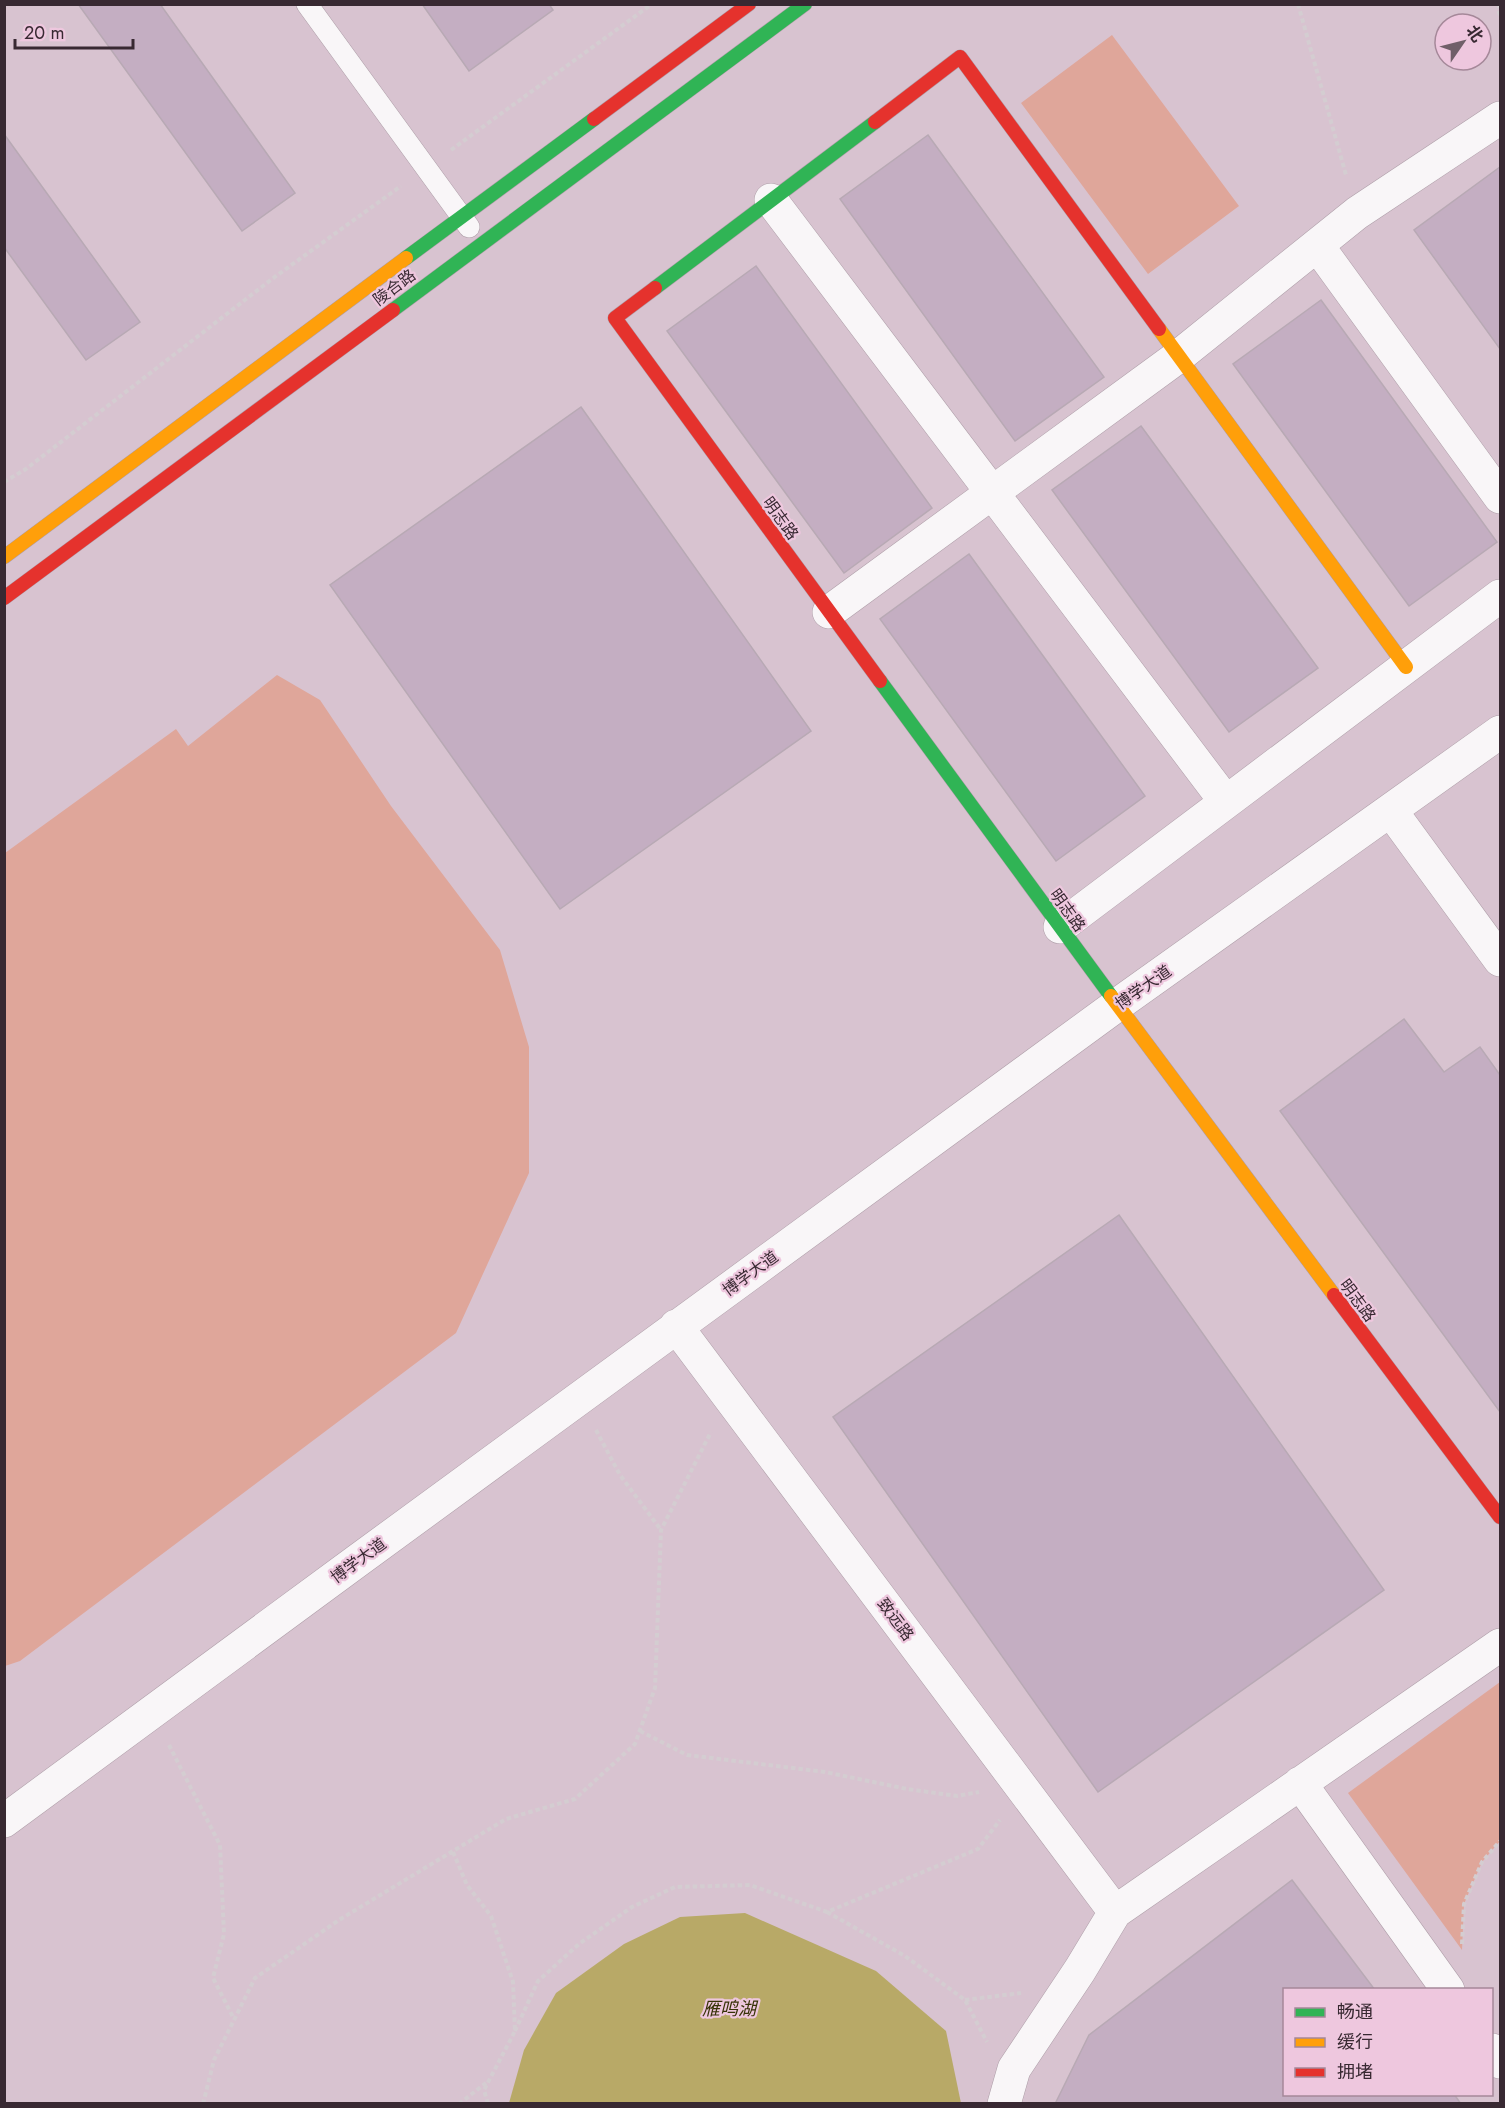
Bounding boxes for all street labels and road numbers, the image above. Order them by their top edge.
street label: 陵合路 [368,264,420,311]
street label: 明志路 [757,492,804,544]
street label: 明志路 [1044,884,1091,936]
street label: 博学大道 [1110,960,1176,1015]
street label: 博学大道 [718,1245,783,1302]
street label: 明志路 [1334,1274,1381,1326]
street label: 博学大道 [326,1532,391,1589]
street label: 致远路 [872,1593,919,1645]

